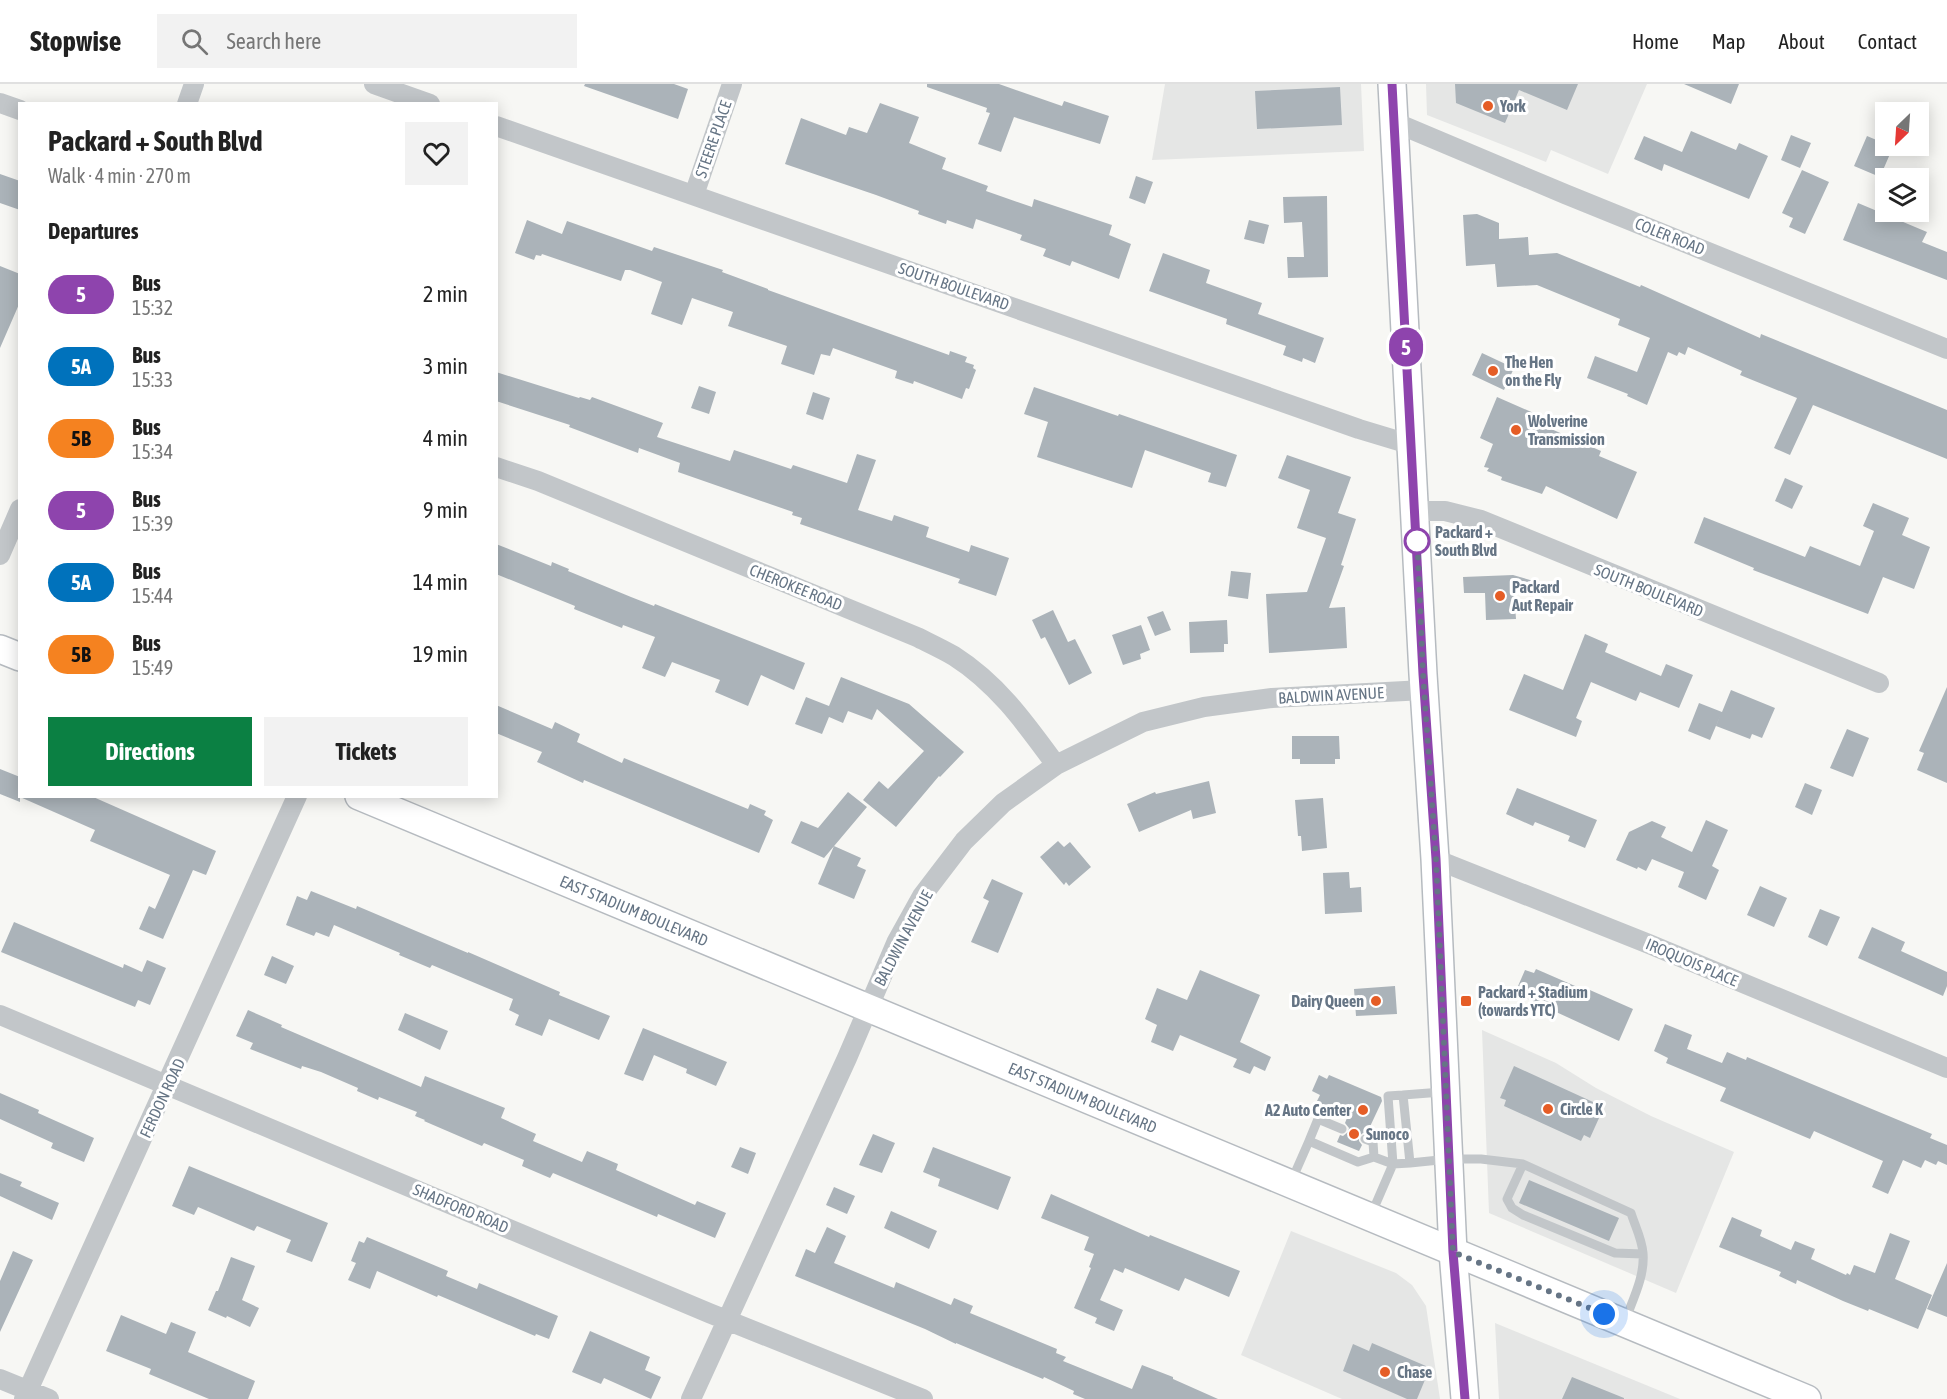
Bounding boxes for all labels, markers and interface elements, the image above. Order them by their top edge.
search box [157,14,577,68]
text: Stopwise [30,25,121,57]
icon: search [178,25,211,58]
text: Search here [226,28,321,54]
text: Home [1632,29,1679,53]
text: Map [1712,29,1746,53]
text: About [1779,29,1825,53]
text: Contact [1858,29,1917,53]
place label: York [1499,97,1526,115]
street label: STEERE PLACE [691,98,735,180]
marker: York [1481,99,1495,113]
north arrow [1875,102,1929,156]
map controls [1875,102,1929,222]
button: heart [405,122,468,185]
text: Packard + South Blvd [48,125,263,157]
text: Walk · 4 min · 270 m [48,164,191,187]
button: layers [1875,168,1929,222]
street label: COLER ROAD [1633,214,1707,258]
text: Departures [48,218,138,244]
street label: SOUTH BOULEVARD [896,259,1012,313]
text: Bus [132,270,161,296]
text: 2 min [423,281,468,307]
text: 5 [76,282,86,306]
text: 15:32 [132,296,173,319]
line badge: 5 [1386,328,1426,366]
text: 5 [1401,335,1411,359]
text: Bus [132,342,161,368]
text: 3 min [423,353,468,379]
place label: The Hen on the Fly [1505,353,1562,389]
text: 5A [71,354,91,378]
marker: The Hen on the Fly [1486,364,1500,378]
text: 15:33 [132,368,173,391]
place label: Wolverine Transmission [1527,412,1605,448]
text: Bus [132,414,161,440]
marker: Wolverine Transmission [1509,423,1523,437]
text: 4 min [423,425,468,451]
text: 5B [71,426,91,450]
text: 15:34 [132,440,173,463]
text: Bus [132,486,161,512]
text: 9 min [423,497,468,523]
text: 5 [76,498,86,522]
text: 15:39 [132,512,173,535]
place label: Packard + South Blvd [1435,523,1498,559]
marker: Packard + South Blvd [1404,528,1430,554]
text: Bus [132,558,161,584]
street label: CHEROKEE ROAD [747,560,845,614]
street label: SOUTH BOULEVARD [1592,560,1706,620]
text: 14 min [413,569,468,595]
text: 5A [71,570,91,594]
place label: Packard Aut Repair [1511,578,1573,614]
text: 15:44 [132,584,173,607]
marker: Packard Aut Repair [1493,589,1507,603]
text: Bus [132,630,161,656]
text: 19 min [413,641,468,667]
text: 5B [71,642,91,666]
text: 15:49 [132,656,173,679]
street label: BALDWIN AVENUE [1278,683,1384,707]
button: Directions [48,717,252,786]
button: Tickets [264,717,468,786]
street label: EAST STADIUM BOULEVARD [557,872,711,949]
street label: BALDWIN AVENUE [870,887,936,989]
street label: IROQUOIS PLACE [1643,935,1741,990]
place label: Packard + Stadium (towards YTC) [1478,983,1588,1019]
place label: Dairy Queen [1291,992,1364,1010]
marker: Dairy Queen [1369,994,1383,1008]
marker: Packard + Stadium (towards YTC) [1459,994,1473,1008]
street label: FERDON ROAD [136,1056,188,1140]
street label: EAST STADIUM BOULEVARD [1006,1059,1160,1136]
place label: Circle K [1560,1100,1603,1118]
place label: A2 Auto Center [1264,1101,1351,1119]
marker: Circle K [1541,1102,1555,1116]
marker: A2 Auto Center [1356,1103,1370,1117]
place label: Sunoco [1366,1125,1410,1143]
marker: Sunoco [1347,1127,1361,1141]
street label: SHADFORD ROAD [411,1180,511,1236]
your location [1589,1299,1619,1329]
place label: Chase [1397,1363,1432,1381]
marker: Chase [1378,1365,1392,1379]

